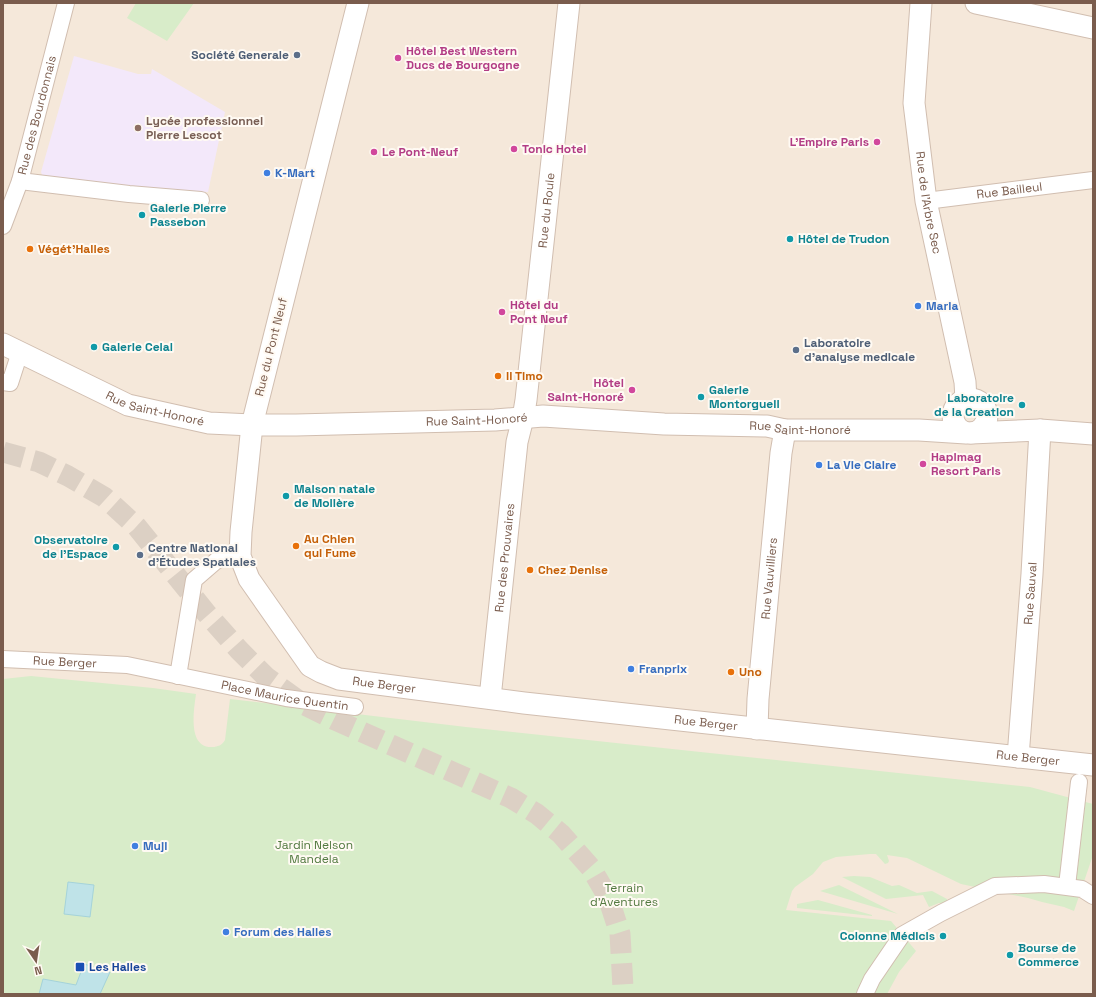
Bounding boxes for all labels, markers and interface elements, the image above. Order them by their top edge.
place label: Hôtel Best Western Ducs de Bourgogne [406,43,520,73]
place label: Société Generale [191,47,289,63]
marker: Société Generale [292,50,302,60]
marker: Hôtel Best Western Ducs de Bourgogne [393,53,403,63]
street label: Rue des Bourdonnais [14,54,60,177]
place label: Lycée professionnel Pierre Lescot [146,113,263,143]
marker: Lycée professionnel Pierre Lescot [133,123,143,133]
place label: L'Empire Paris [790,134,869,150]
marker: L'Empire Paris [872,137,882,147]
place label: Tonic Hotel [522,141,586,157]
place label: Le Pont-Neuf [382,144,458,160]
marker: Tonic Hotel [509,144,519,154]
marker: Le Pont-Neuf [369,147,379,157]
street label: Rue de l'Arbre Sec [912,150,945,255]
place label: K-Mart [275,165,315,181]
marker: K-Mart [262,168,272,178]
street label: Rue du Roule [534,172,559,249]
street label: Rue Bailleul [975,178,1043,203]
place label: Galerie Pierre Passebon [150,200,227,230]
marker: Galerie Pierre Passebon [137,210,147,220]
place label: Hôtel de Trudon [798,231,890,247]
marker: Hôtel de Trudon [785,234,795,244]
place label: Végét'Halles [38,241,110,257]
marker: Végét'Halles [25,244,35,254]
street label: Rue du Pont Neuf [251,296,291,398]
place label: Hôtel du Pont Neuf [510,297,568,327]
place label: Maria [926,298,958,314]
marker: Maria [913,301,923,311]
marker: Hôtel du Pont Neuf [497,307,507,317]
place label: Laboratoire d'analyse medicale [804,335,915,365]
place label: Galerie Celal [102,339,173,355]
marker: Galerie Celal [89,342,99,352]
marker: Laboratoire d'analyse medicale [791,345,801,355]
place label: Il Timo [506,368,543,384]
marker: Il Timo [493,371,503,381]
place label: Hôtel Saint-Honoré [548,375,624,405]
place label: Galerie Montorgueil [709,382,780,412]
marker: Hôtel Saint-Honoré [627,385,637,395]
street label: Rue Saint-Honoré [103,387,206,430]
place label: Laboratoire de la Creation [934,390,1014,420]
marker: Galerie Montorgueil [696,392,706,402]
marker: Laboratoire de la Creation [1017,400,1027,410]
street label: Rue Saint-Honoré [426,409,528,430]
street label: Rue Saint-Honoré [749,418,851,439]
place label: Hapimag Resort Paris [931,449,1001,479]
place label: La Vie Claire [827,457,897,473]
marker: Hapimag Resort Paris [918,459,928,469]
marker: La Vie Claire [814,460,824,470]
place label: Maison natale de Molière [294,481,375,511]
marker: Maison natale de Molière [281,491,291,501]
street label: Rue des Prouvaires [491,502,518,613]
place label: Au Chien qui Fume [304,531,356,561]
place label: Observatoire de l’Espace [34,532,108,562]
street label: Rue Vauvilliers [757,537,781,620]
place label: Centre National d'Études Spatiales [148,540,256,570]
marker: Au Chien qui Fume [291,541,301,551]
marker: Observatoire de l’Espace [111,542,121,552]
marker: Centre National d'Études Spatiales [135,550,145,560]
place label: Chez Denise [538,562,608,578]
street label: Rue Sauval [1020,562,1041,625]
marker: Chez Denise [525,565,535,575]
street label: Rue Berger [33,652,98,672]
place label: Franprix [639,661,687,677]
marker: Franprix [626,664,636,674]
place label: Uno [739,664,762,680]
marker: Uno [726,667,736,677]
street label: Rue Berger [351,673,417,697]
street label: Place Maurice Quentin [220,677,350,714]
street label: Rue Berger [673,711,739,734]
street label: Rue Berger [995,747,1061,769]
park label: Jardin Nelson Mandela [275,837,353,867]
place label: Muji [143,838,167,854]
marker: Muji [130,841,140,851]
park label: Terrain d'Aventures [590,880,658,910]
place label: Forum des Halles [234,924,331,940]
marker: Forum des Halles [221,927,231,937]
place label: Colonne Médicis [840,928,935,944]
marker: Colonne Médicis [938,931,948,941]
place label: Bourse de Commerce [1018,940,1079,970]
north arrow [16,941,56,981]
marker: Bourse de Commerce [1005,950,1015,960]
place label: Les Halles [89,959,146,975]
marker: Les Halles [74,961,86,973]
text: N [33,963,43,978]

